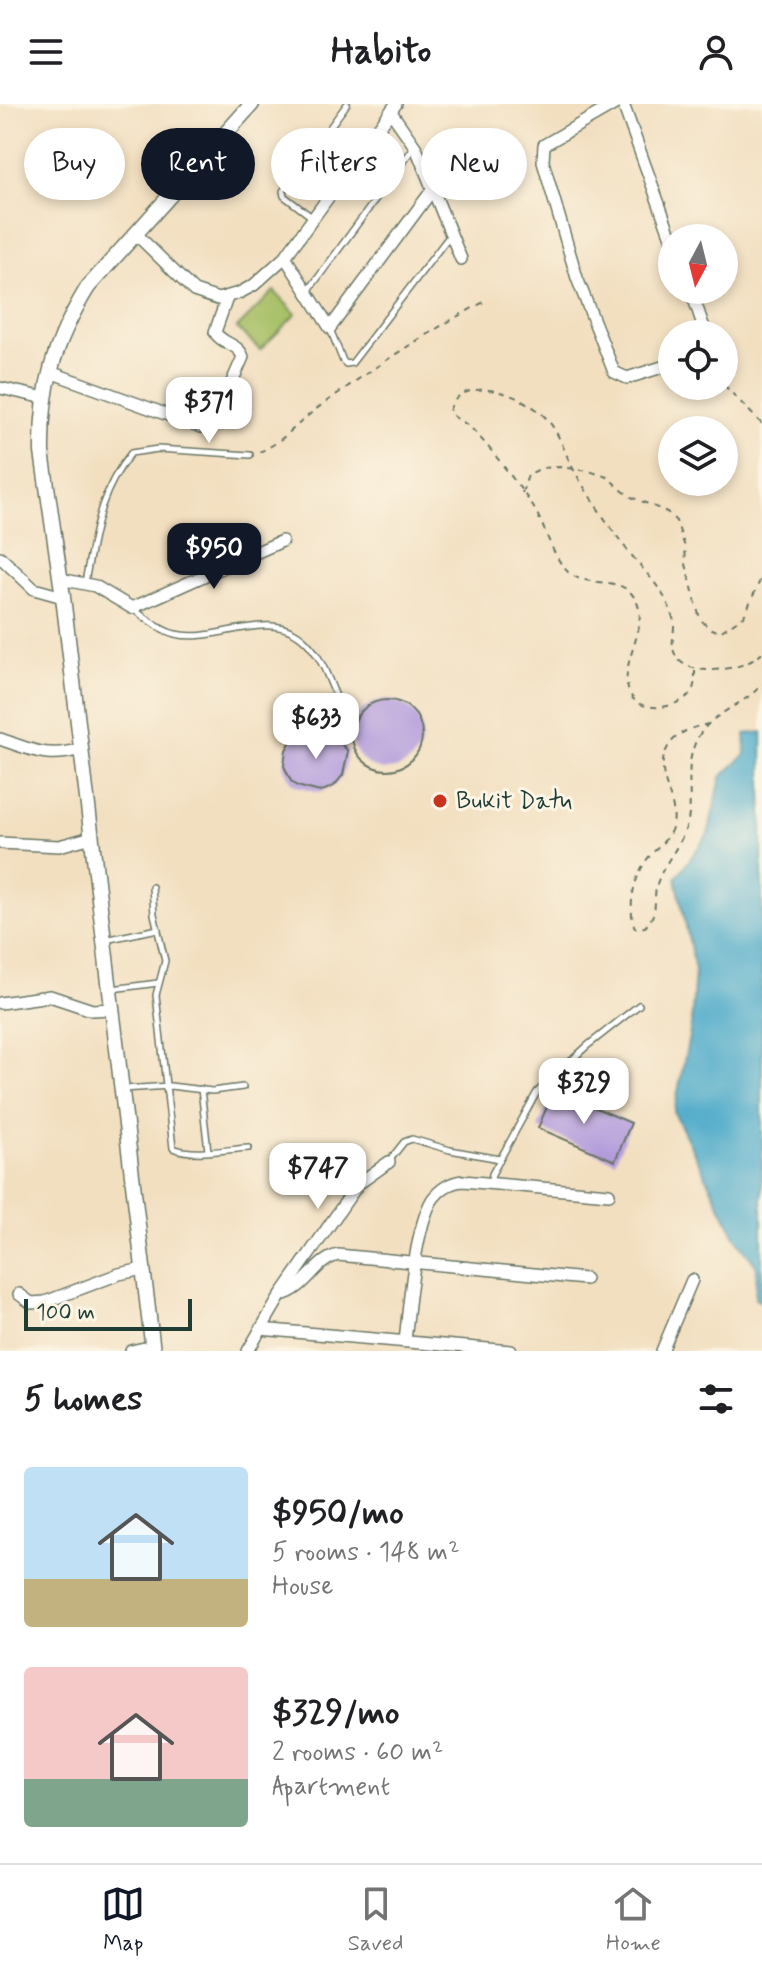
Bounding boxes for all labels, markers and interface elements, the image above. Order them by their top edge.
text: Habito [331,29,431,76]
icon: menu [24,30,68,74]
icon: person [694,30,738,74]
chip: Buy [24,128,125,200]
chip: Rent [141,128,255,200]
chip: Filters [271,128,405,200]
chip: New [421,128,527,200]
north arrow [658,224,738,304]
map controls [658,224,738,496]
button: locate [658,320,738,400]
pin: $371 [162,377,256,445]
text: $371 [184,386,234,420]
button: layers [658,416,738,496]
pin: $950 [167,523,261,591]
text: $950 [185,532,243,566]
pin: $633 [269,693,363,761]
text: $633 [291,702,341,736]
place label: Bukit Datu [456,786,572,817]
marker: Bukit Datu [431,792,449,810]
pin: $329 [537,1058,631,1126]
text: $329 [557,1067,611,1101]
pin: $747 [271,1143,365,1211]
text: $747 [287,1152,349,1186]
scale bar [24,1295,192,1331]
text: 100 m [36,1299,95,1327]
text: 5 homes [24,1377,142,1422]
icon: filters [694,1377,738,1421]
text: $950/mo [272,1491,404,1536]
icon: home [88,1499,184,1595]
text: 5 rooms · 148 m² [272,1536,459,1570]
text: House [272,1570,333,1604]
text: $329/mo [272,1691,400,1736]
icon: home [88,1699,184,1795]
text: 2 rooms · 60 m² [272,1736,443,1770]
text: Apartment [272,1770,390,1804]
tab: Map [101,1882,145,1958]
tab: Saved [348,1882,403,1958]
tab: Home [606,1882,661,1958]

